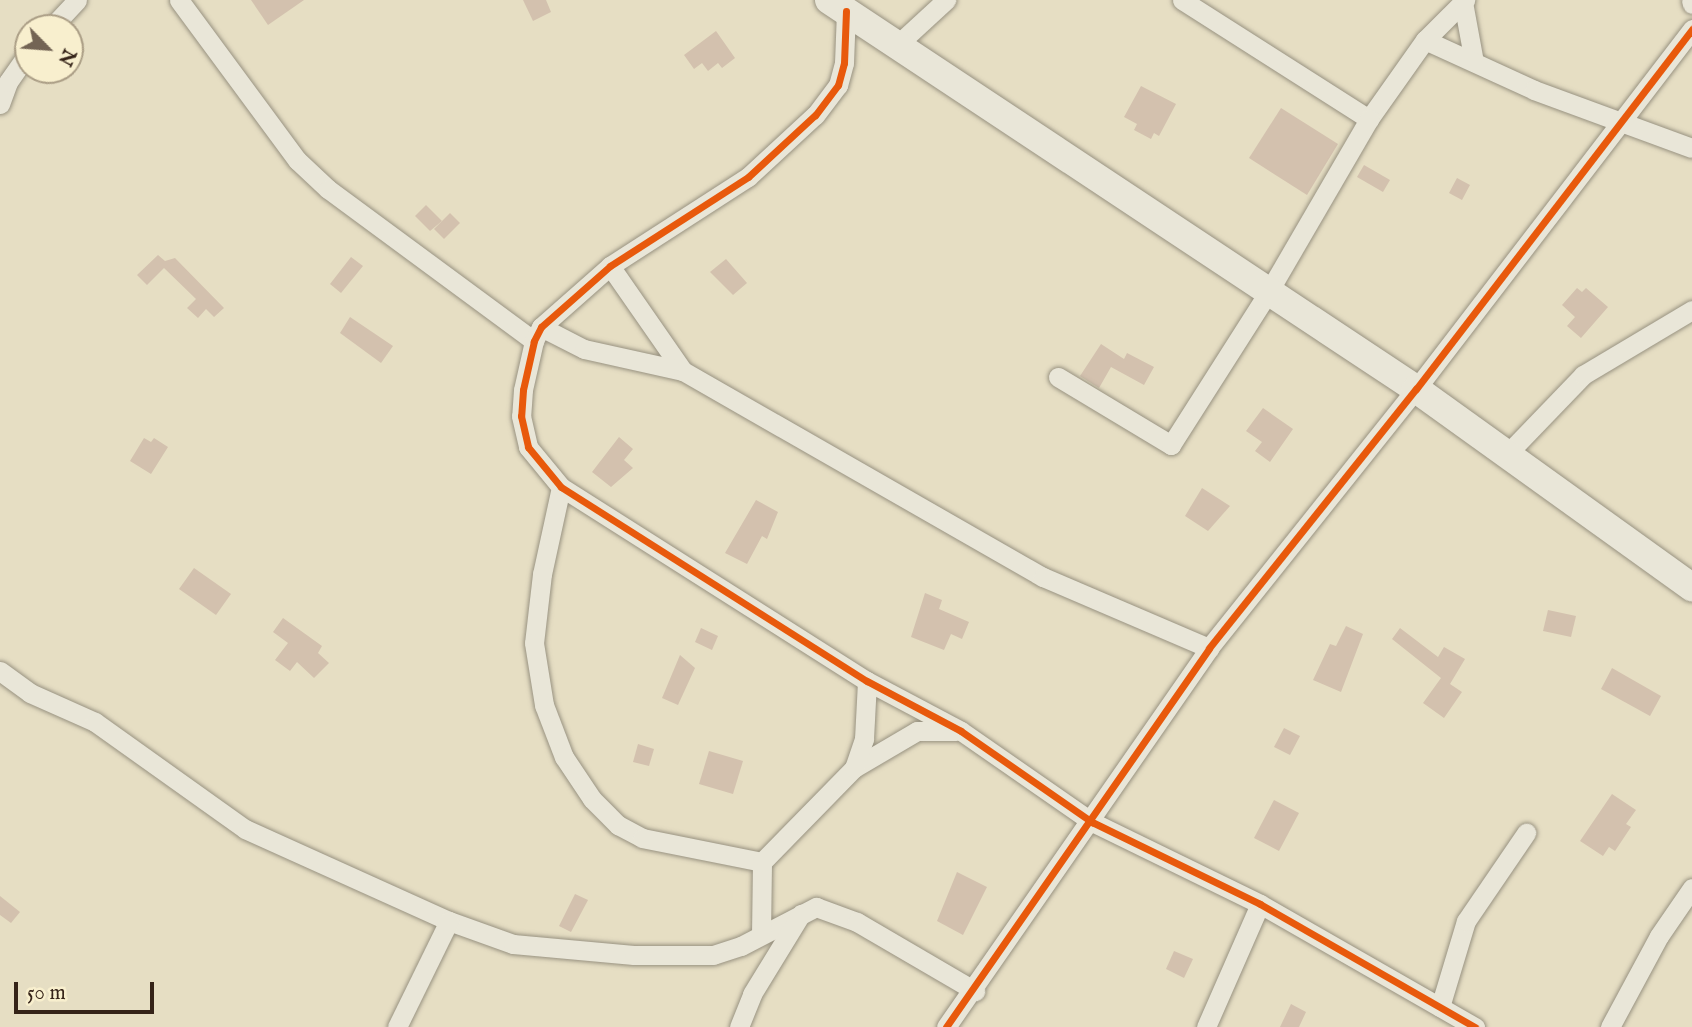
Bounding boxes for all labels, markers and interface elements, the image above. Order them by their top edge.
north arrow [14,14,84,84]
text: N [52,44,81,70]
scale bar [18,968,158,1012]
text: 50 m [27,980,66,1007]

